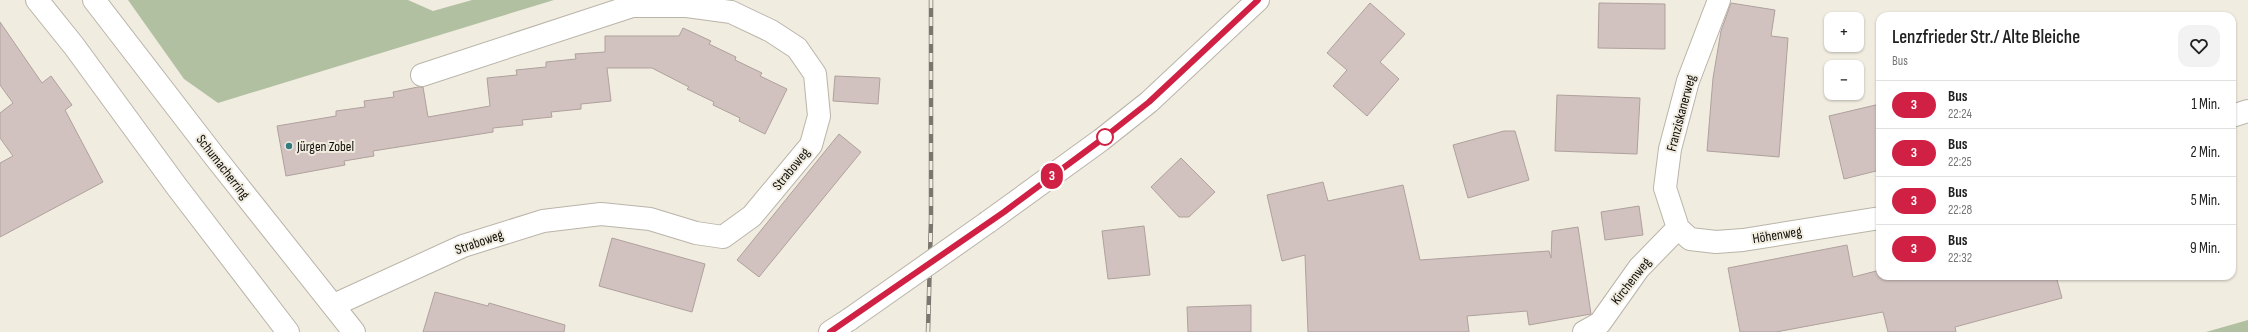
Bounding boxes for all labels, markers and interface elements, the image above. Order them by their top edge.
map controls [1824,12,1864,100]
button: + [1824,12,1864,52]
button: heart [2178,25,2220,67]
text: Lenzfrieder Str./ Alte Bleiche [1892,26,2080,49]
text: Bus [1892,53,1908,69]
button: − [1824,60,1864,100]
street label: Franziskanerweg [1663,72,1700,153]
text: Bus [1948,87,1967,106]
text: 1 Min. [2191,95,2220,114]
text: 3 [1911,96,1917,113]
text: 22:24 [1948,106,1972,122]
unlabelled marker [1096,128,1114,146]
street label: Schumacherring [193,131,254,203]
text: Bus [1948,135,1967,154]
place label: Jürgen Zobel [296,138,354,155]
marker: Jürgen Zobel [284,141,294,151]
text: 2 Min. [2190,143,2220,162]
street label: Straboweg [769,144,814,194]
text: 3 [1911,144,1917,161]
text: 22:25 [1948,154,1972,170]
line badge: 3 [1039,163,1065,189]
text: 3 [1049,167,1055,184]
text: Bus [1948,183,1967,202]
text: 5 Min. [2191,191,2220,210]
text: 3 [1911,192,1917,209]
text: 22:28 [1948,202,1972,218]
street label: Höhenweg [1751,223,1803,247]
street label: Straboweg [453,226,506,258]
text: Bus [1948,231,1967,250]
text: 9 Min. [2190,239,2220,258]
text: 3 [1911,240,1917,257]
text: 22:32 [1948,250,1972,266]
street label: Kirchenweg [1607,254,1655,308]

